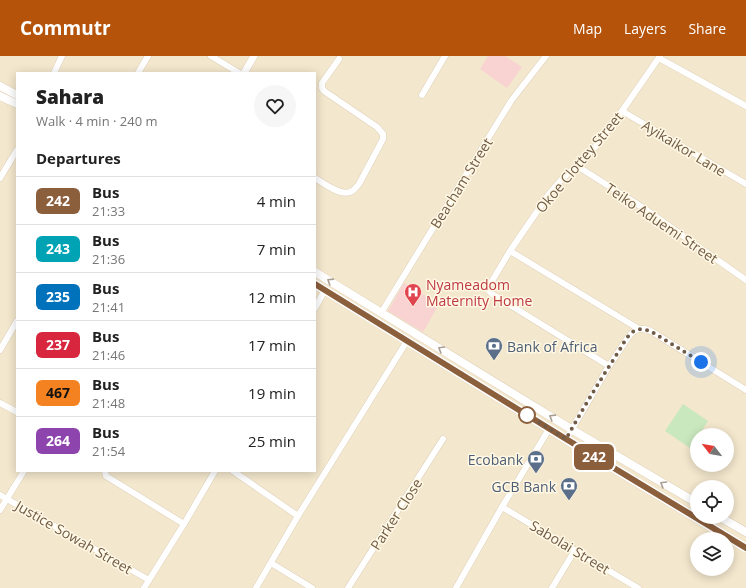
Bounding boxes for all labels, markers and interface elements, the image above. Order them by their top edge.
text: Commutr [20,15,111,41]
text: Map [573,19,602,38]
text: Layers [624,19,666,38]
text: Share [688,19,726,38]
text: Sahara [36,84,104,110]
button: heart [254,85,296,127]
street label: Okoe Clottey Street [531,107,627,217]
text: Walk · 4 min · 240 m [36,112,158,130]
street label: Ayikaikor Lane [638,115,730,181]
street label: Beacham Street [426,134,496,232]
text: Departures [36,148,121,168]
street label: Teiko Aduemi Street [602,178,722,268]
text: Bus [92,182,119,202]
text: 242 [46,191,70,210]
text: 4 min [257,191,296,211]
text: 21:33 [92,202,125,220]
text: Bus [92,230,119,250]
text: 243 [46,239,70,258]
text: 7 min [257,239,296,259]
text: 21:36 [92,250,125,268]
place label: Nyameadom Maternity Home [426,275,532,310]
text: Bus [92,278,119,298]
one-way arrow [327,279,334,286]
hospital icon: Nyameadom Maternity Home [403,282,423,307]
text: 235 [46,287,70,306]
text: 12 min [248,287,296,307]
text: 21:41 [92,298,125,316]
text: Bus [92,326,119,346]
text: 237 [46,335,70,354]
text: 17 min [248,335,296,355]
bank icon: Bank of Africa [484,336,504,361]
place label: Bank of Africa [507,337,597,356]
text: 21:46 [92,346,125,364]
one-way arrow [438,347,445,354]
your location [691,352,711,372]
text: Bus [92,374,119,394]
text: 467 [46,383,70,402]
text: 19 min [248,383,296,403]
text: 21:48 [92,394,125,412]
unlabelled marker [518,406,536,424]
one-way arrow [549,414,556,422]
text: Bus [92,422,119,442]
north arrow [690,428,734,472]
map controls [690,428,734,576]
text: 264 [46,431,70,450]
text: 25 min [248,431,296,451]
text: 21:54 [92,442,125,460]
line badge: 242 [571,444,617,470]
text: 242 [582,447,606,466]
bank icon: Ecobank [526,449,546,474]
place label: Ecobank [468,450,524,469]
street label: Parker Close [366,474,426,553]
bank icon: GCB Bank [559,476,579,501]
place label: GCB Bank [492,477,557,496]
button: locate [690,480,734,524]
one-way arrow [660,481,667,488]
street label: Justice Sowah Street [10,495,136,578]
street label: Sabolai Street [527,516,613,578]
button: layers [690,532,734,576]

